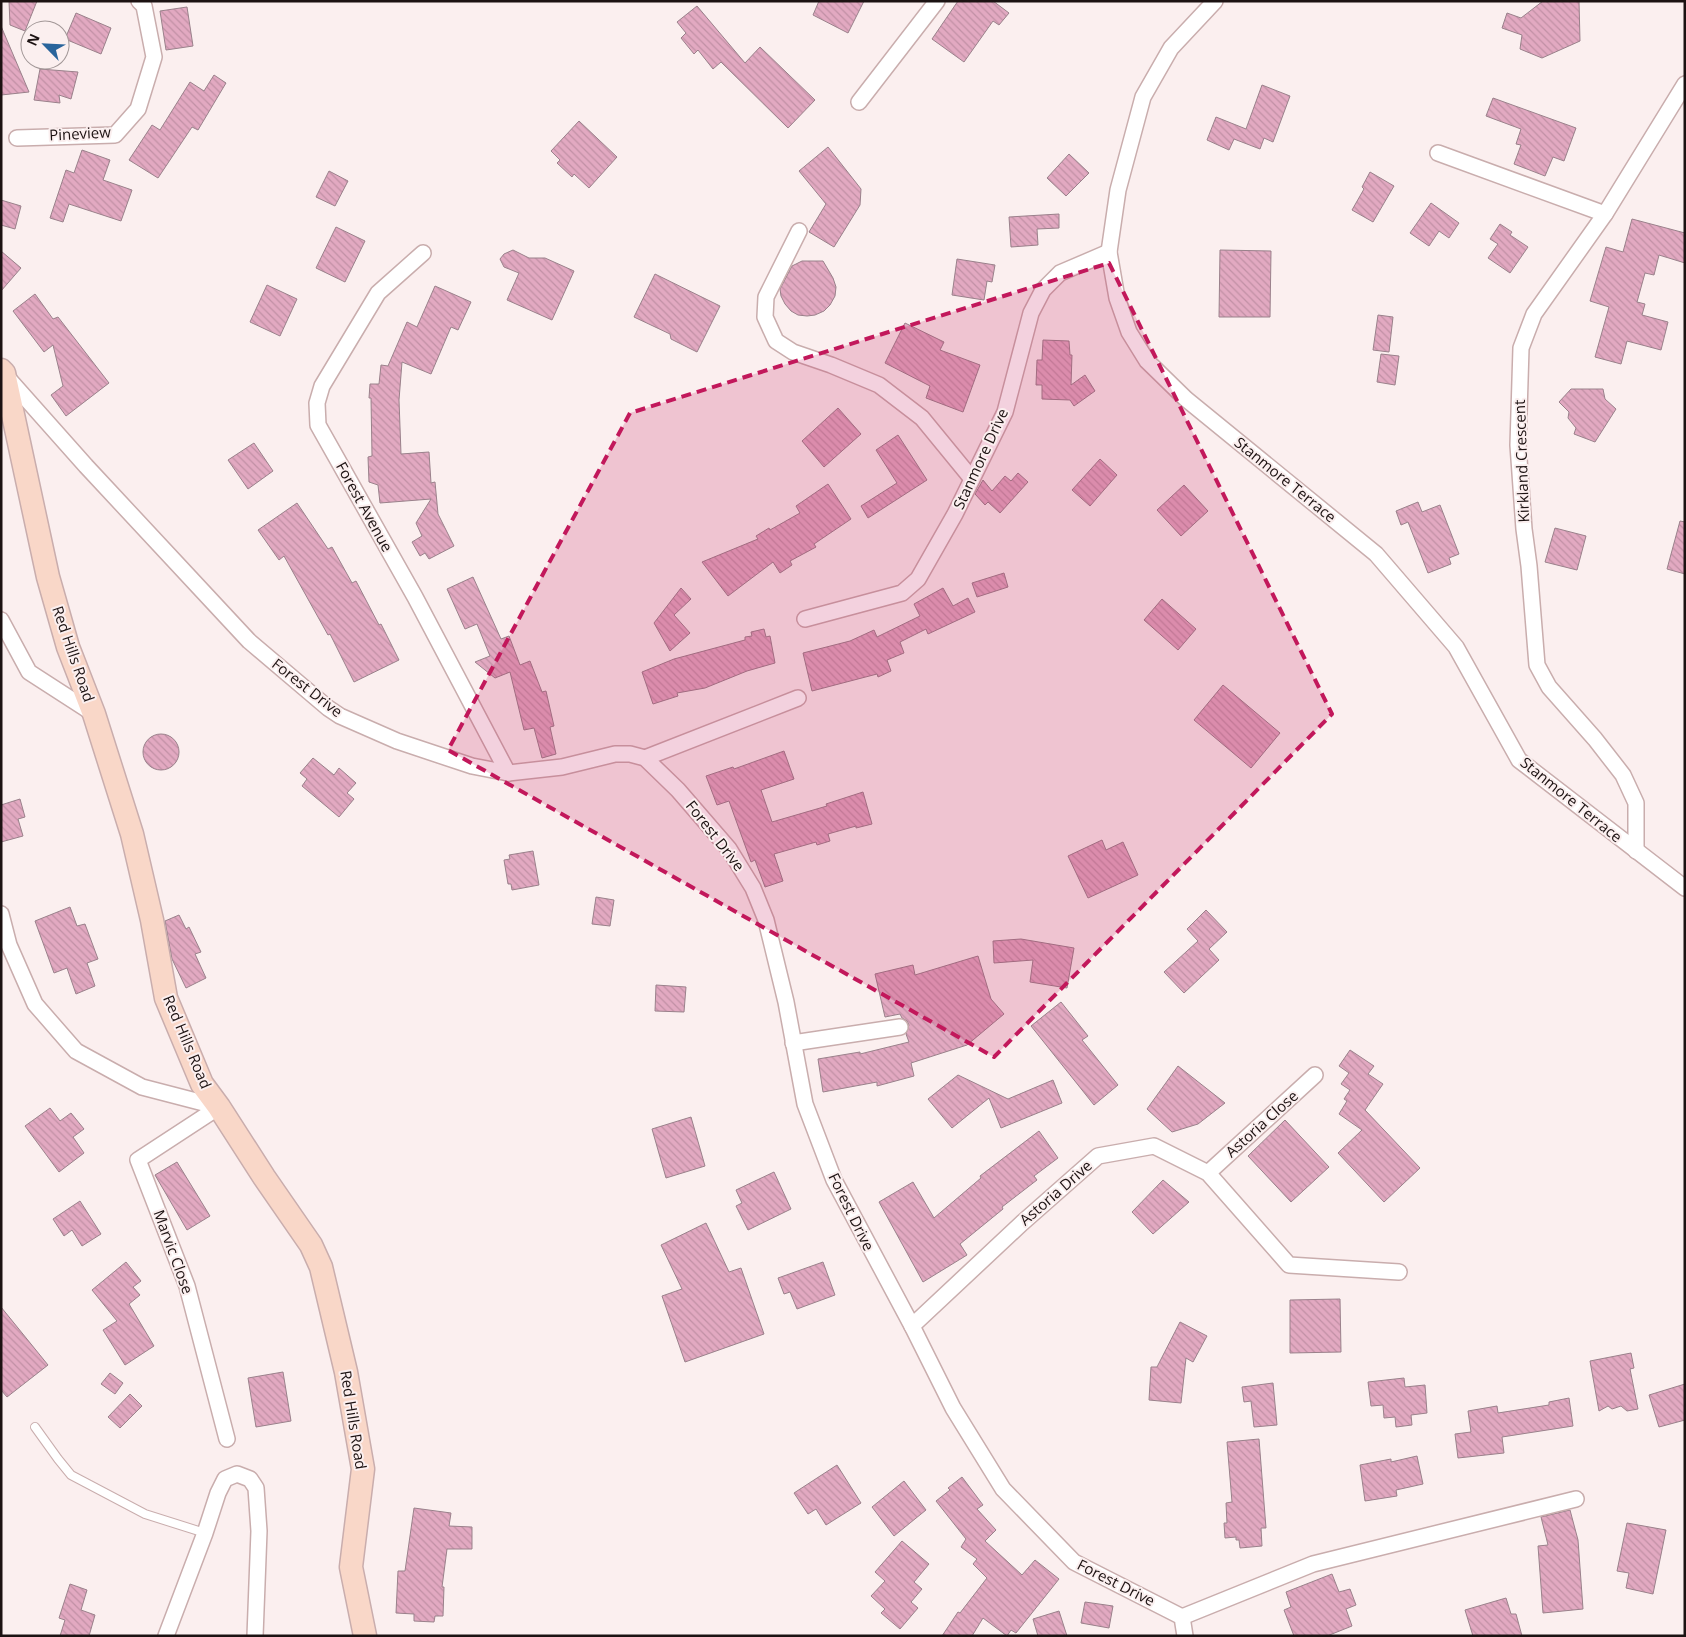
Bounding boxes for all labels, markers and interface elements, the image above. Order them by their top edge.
north arrow [20,20,70,70]
text: N [22,30,44,49]
street label: Pineview [49,121,112,145]
street label: Kirkland Crescent [1509,399,1533,523]
street label: Stanmore Drive [948,405,1012,512]
street label: Stanmore Terrace [1231,432,1341,526]
street label: Forest Avenue [332,458,398,555]
street label: Red Hills Road [48,603,100,704]
street label: Forest Drive [268,653,347,721]
street label: Stanmore Terrace [1517,752,1627,846]
street label: Forest Drive [682,796,750,875]
street label: Red Hills Road [159,992,217,1092]
street label: Astoria Close [1221,1085,1302,1161]
street label: Astoria Drive [1015,1155,1096,1229]
street label: Forest Drive [824,1169,879,1254]
street label: Marvic Close [149,1207,198,1296]
street label: Red Hills Road [336,1369,372,1471]
street label: Forest Drive [1074,1554,1159,1610]

